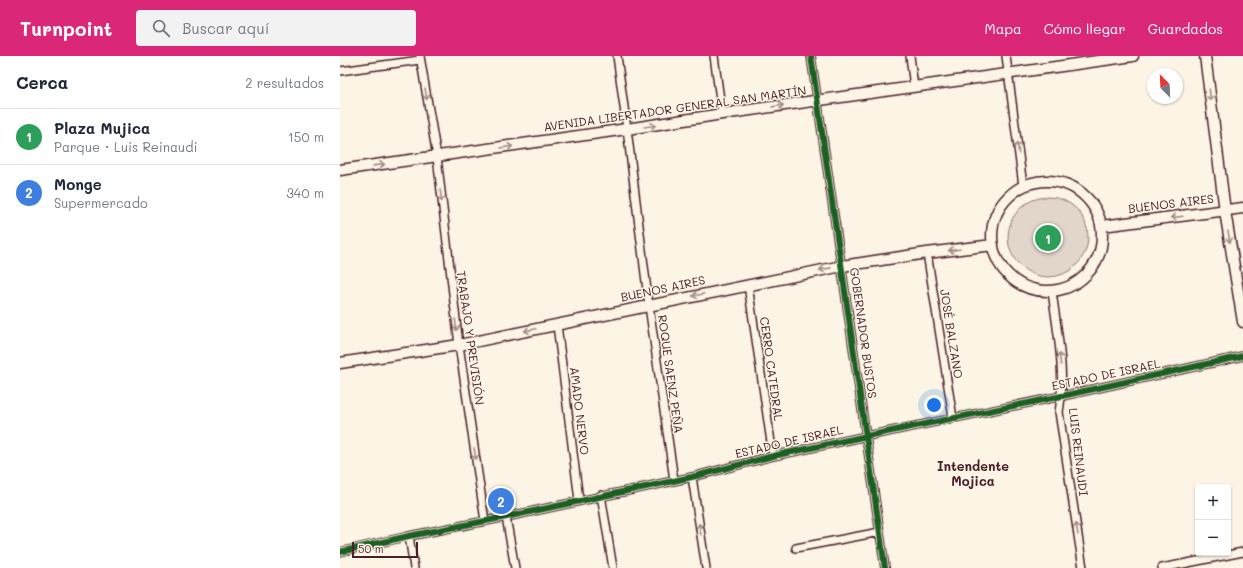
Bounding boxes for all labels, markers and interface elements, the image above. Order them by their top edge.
search box [136,10,416,46]
text: Turnpoint [20,16,112,41]
icon: search [150,17,172,39]
text: Buscar aquí [182,18,269,38]
text: Mapa [985,19,1022,38]
text: Cómo llegar [1044,19,1126,38]
text: Guardados [1148,19,1223,38]
north arrow [1147,68,1183,104]
text: Cerca [16,71,68,93]
text: 2 resultados [245,74,324,91]
street label: AVENIDA LIBERTADOR GENERAL SAN MARTÍN [542,82,807,134]
one-way arrow [422,88,430,101]
one-way arrow [1206,88,1214,101]
one-way arrow [771,102,784,110]
text: Plaza Mujica [54,118,150,138]
one-way arrow [643,122,656,130]
text: 1 [26,128,32,145]
text: 150 m [288,128,324,145]
text: Parque · Luis Reinaudi [54,138,197,155]
one-way arrow [1014,142,1022,155]
one-way arrow [500,143,513,151]
one-way arrow [372,161,385,169]
text: Monge [54,174,102,194]
text: 2 [25,184,33,201]
text: 340 m [286,184,324,201]
one-way arrow [437,189,445,202]
street label: BUENOS AIRES [1127,190,1215,216]
text: Supermercado [54,194,148,211]
one-way arrow [1170,213,1183,221]
pin: 1 [1035,223,1061,253]
one-way arrow [1225,231,1233,244]
one-way arrow [948,246,961,254]
one-way arrow [819,265,832,273]
street label: GOBERNADOR BUSTOS [847,266,881,400]
street label: TRABAJO Y PREVISIÓN [454,270,488,406]
street label: BUENOS AIRES [619,271,707,305]
street label: JOSÉ BALZANO [937,288,967,380]
one-way arrow [692,292,705,300]
street label: ROQUE SAENZ PEÑA [655,314,687,434]
street label: CERRO CATEDRAL [757,316,787,423]
one-way arrow [452,318,460,331]
one-way arrow [524,327,537,335]
one-way arrow [1056,353,1064,366]
street label: ESTADO DE ISRAEL [1050,355,1162,393]
street label: AMADO NERVO [567,366,593,456]
your location [924,395,944,415]
street label: LUIS REINAUDI [1066,407,1092,497]
street label: ESTADO DE ISRAEL [733,421,845,461]
one-way arrow [471,447,479,460]
district label: Intendente Mojica [937,457,1009,489]
map controls [1195,484,1231,556]
button: + [1195,484,1231,520]
pin: 2 [488,486,514,516]
button: − [1195,520,1231,556]
one-way arrow [696,523,704,536]
one-way arrow [1073,523,1081,536]
scale bar [352,540,418,559]
text: 50 m [358,541,384,556]

